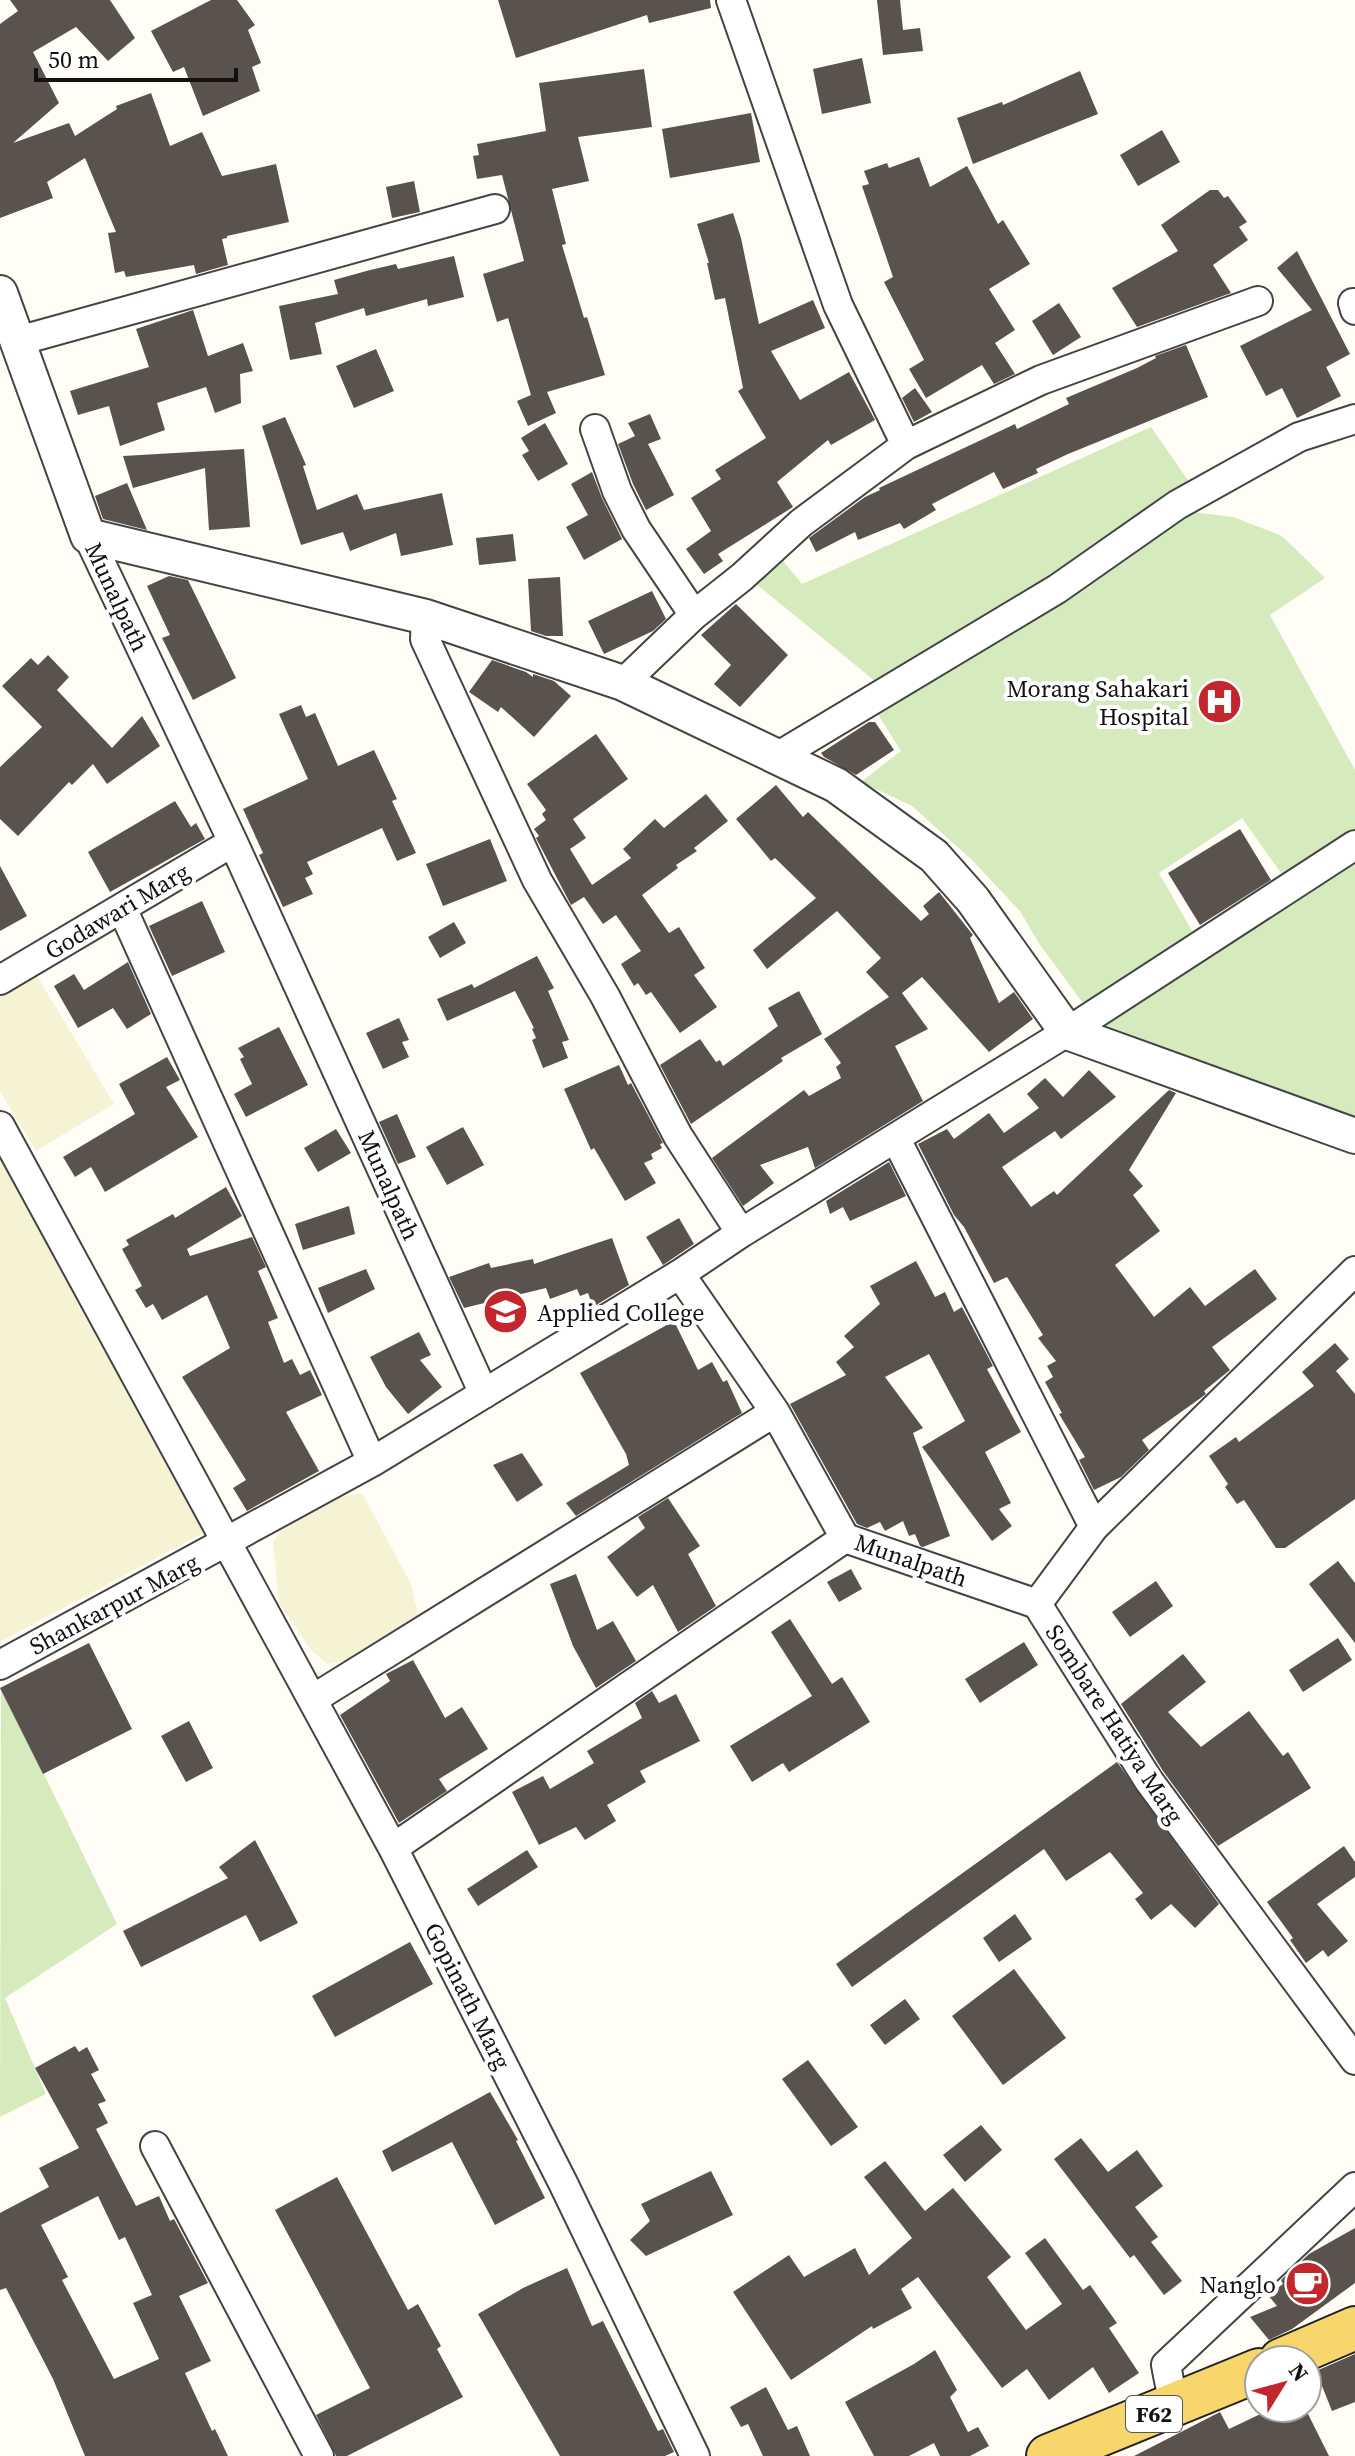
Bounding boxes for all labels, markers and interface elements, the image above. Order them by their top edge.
scale bar [36,32,236,82]
text: 50 m [48,43,99,76]
street label: Munalpath [77,537,157,657]
place label: Morang Sahakari Hospital [1006,672,1189,733]
hospital icon: Morang Sahakari Hospital [1196,678,1244,726]
street label: Godawari Marg [39,855,195,967]
street label: Munalpath [350,1125,428,1245]
school or university icon: Applied College [482,1288,530,1336]
place label: Applied College [537,1296,705,1329]
street label: Munalpath [850,1525,972,1595]
street label: Shankarpur Marg [23,1545,205,1663]
street label: Sombare Hatiya Marg [1038,1618,1192,1830]
street label: Gopinath Marg [417,1917,519,2075]
cafe icon: Nanglo [1283,2260,1331,2308]
place label: Nanglo [1199,2268,1276,2301]
north arrow [1243,2344,1323,2424]
text: N [1282,2357,1316,2387]
road number: F62 [1126,2396,1182,2432]

